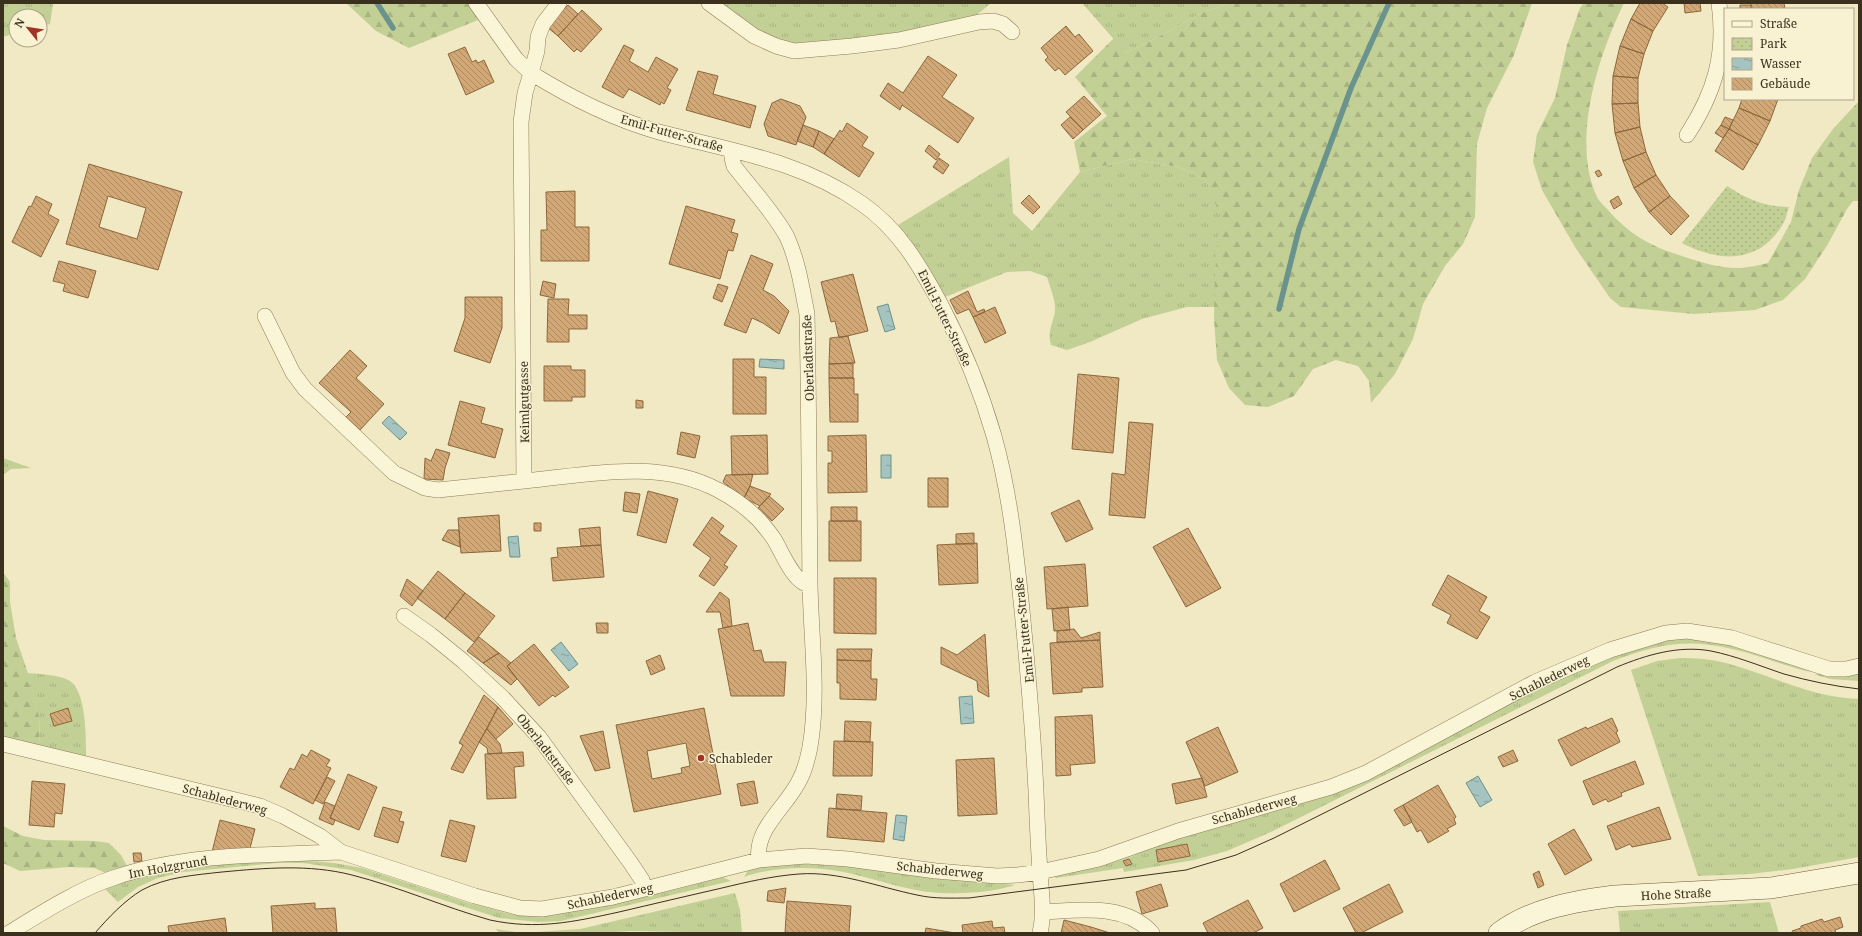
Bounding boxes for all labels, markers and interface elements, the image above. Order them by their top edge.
north arrow [8,8,48,48]
legend [1724,8,1854,100]
text: N [10,15,28,30]
text: Straße [1760,15,1797,32]
text: Park [1760,35,1788,52]
text: Wasser [1760,55,1802,72]
text: Gebäude [1760,75,1811,92]
street label: Emil-Futter-Straße [619,110,725,156]
street label: Emil-Futter-Straße [914,267,976,369]
street label: Oberladtstraße [798,315,818,401]
street label: Keimlgutgasse [515,361,533,443]
street label: Emil-Futter-Straße [1010,576,1038,684]
street label: Schablederweg [1506,651,1592,705]
street label: Oberladtstraße [513,710,579,788]
place label: Schableder [709,750,773,767]
marker: Schableder [696,753,706,763]
street label: Schablederweg [181,780,270,819]
street label: Schablederweg [1210,789,1299,828]
street label: Im Holzgrund [127,852,209,882]
street label: Schablederweg [896,857,985,883]
street label: Schablederweg [566,879,655,913]
street label: Hohe Straße [1640,884,1712,904]

